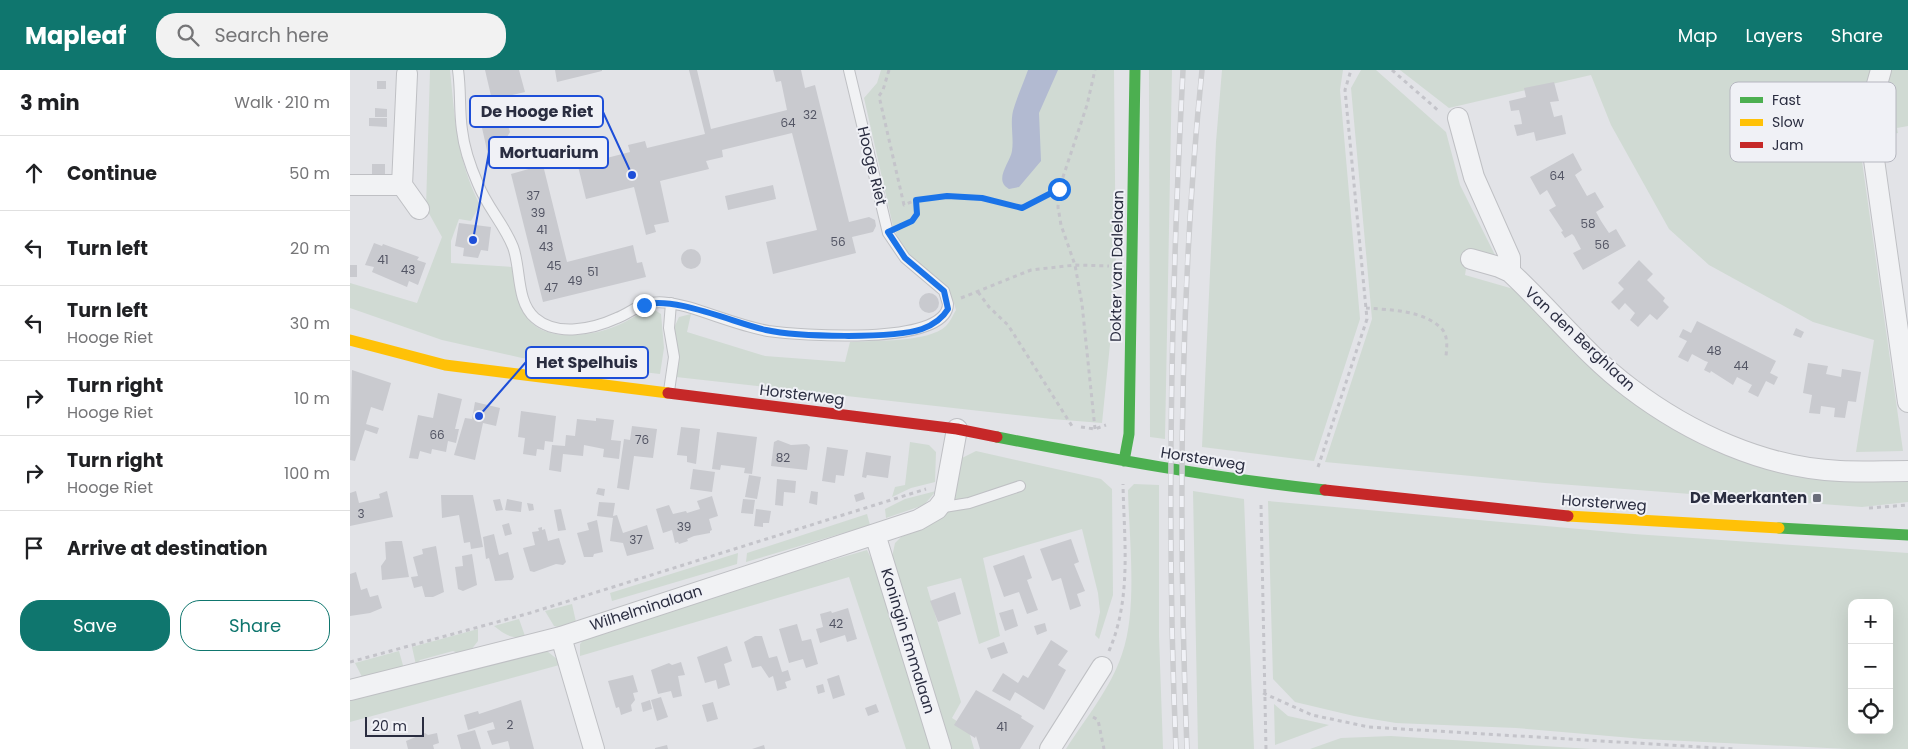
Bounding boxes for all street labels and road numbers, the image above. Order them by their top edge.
street label: Hooge Riet [853,124,892,208]
street label: Dokter van Dalelaan [1105,190,1128,342]
street label: Van den Berghlaan [1520,282,1640,396]
street label: Horsterweg [758,379,846,410]
street label: Horsterweg [1159,441,1247,476]
street label: Horsterweg [1561,489,1647,516]
street label: Koningin Emmalaan [876,565,941,716]
street label: Wilhelminalaan [587,579,705,636]

